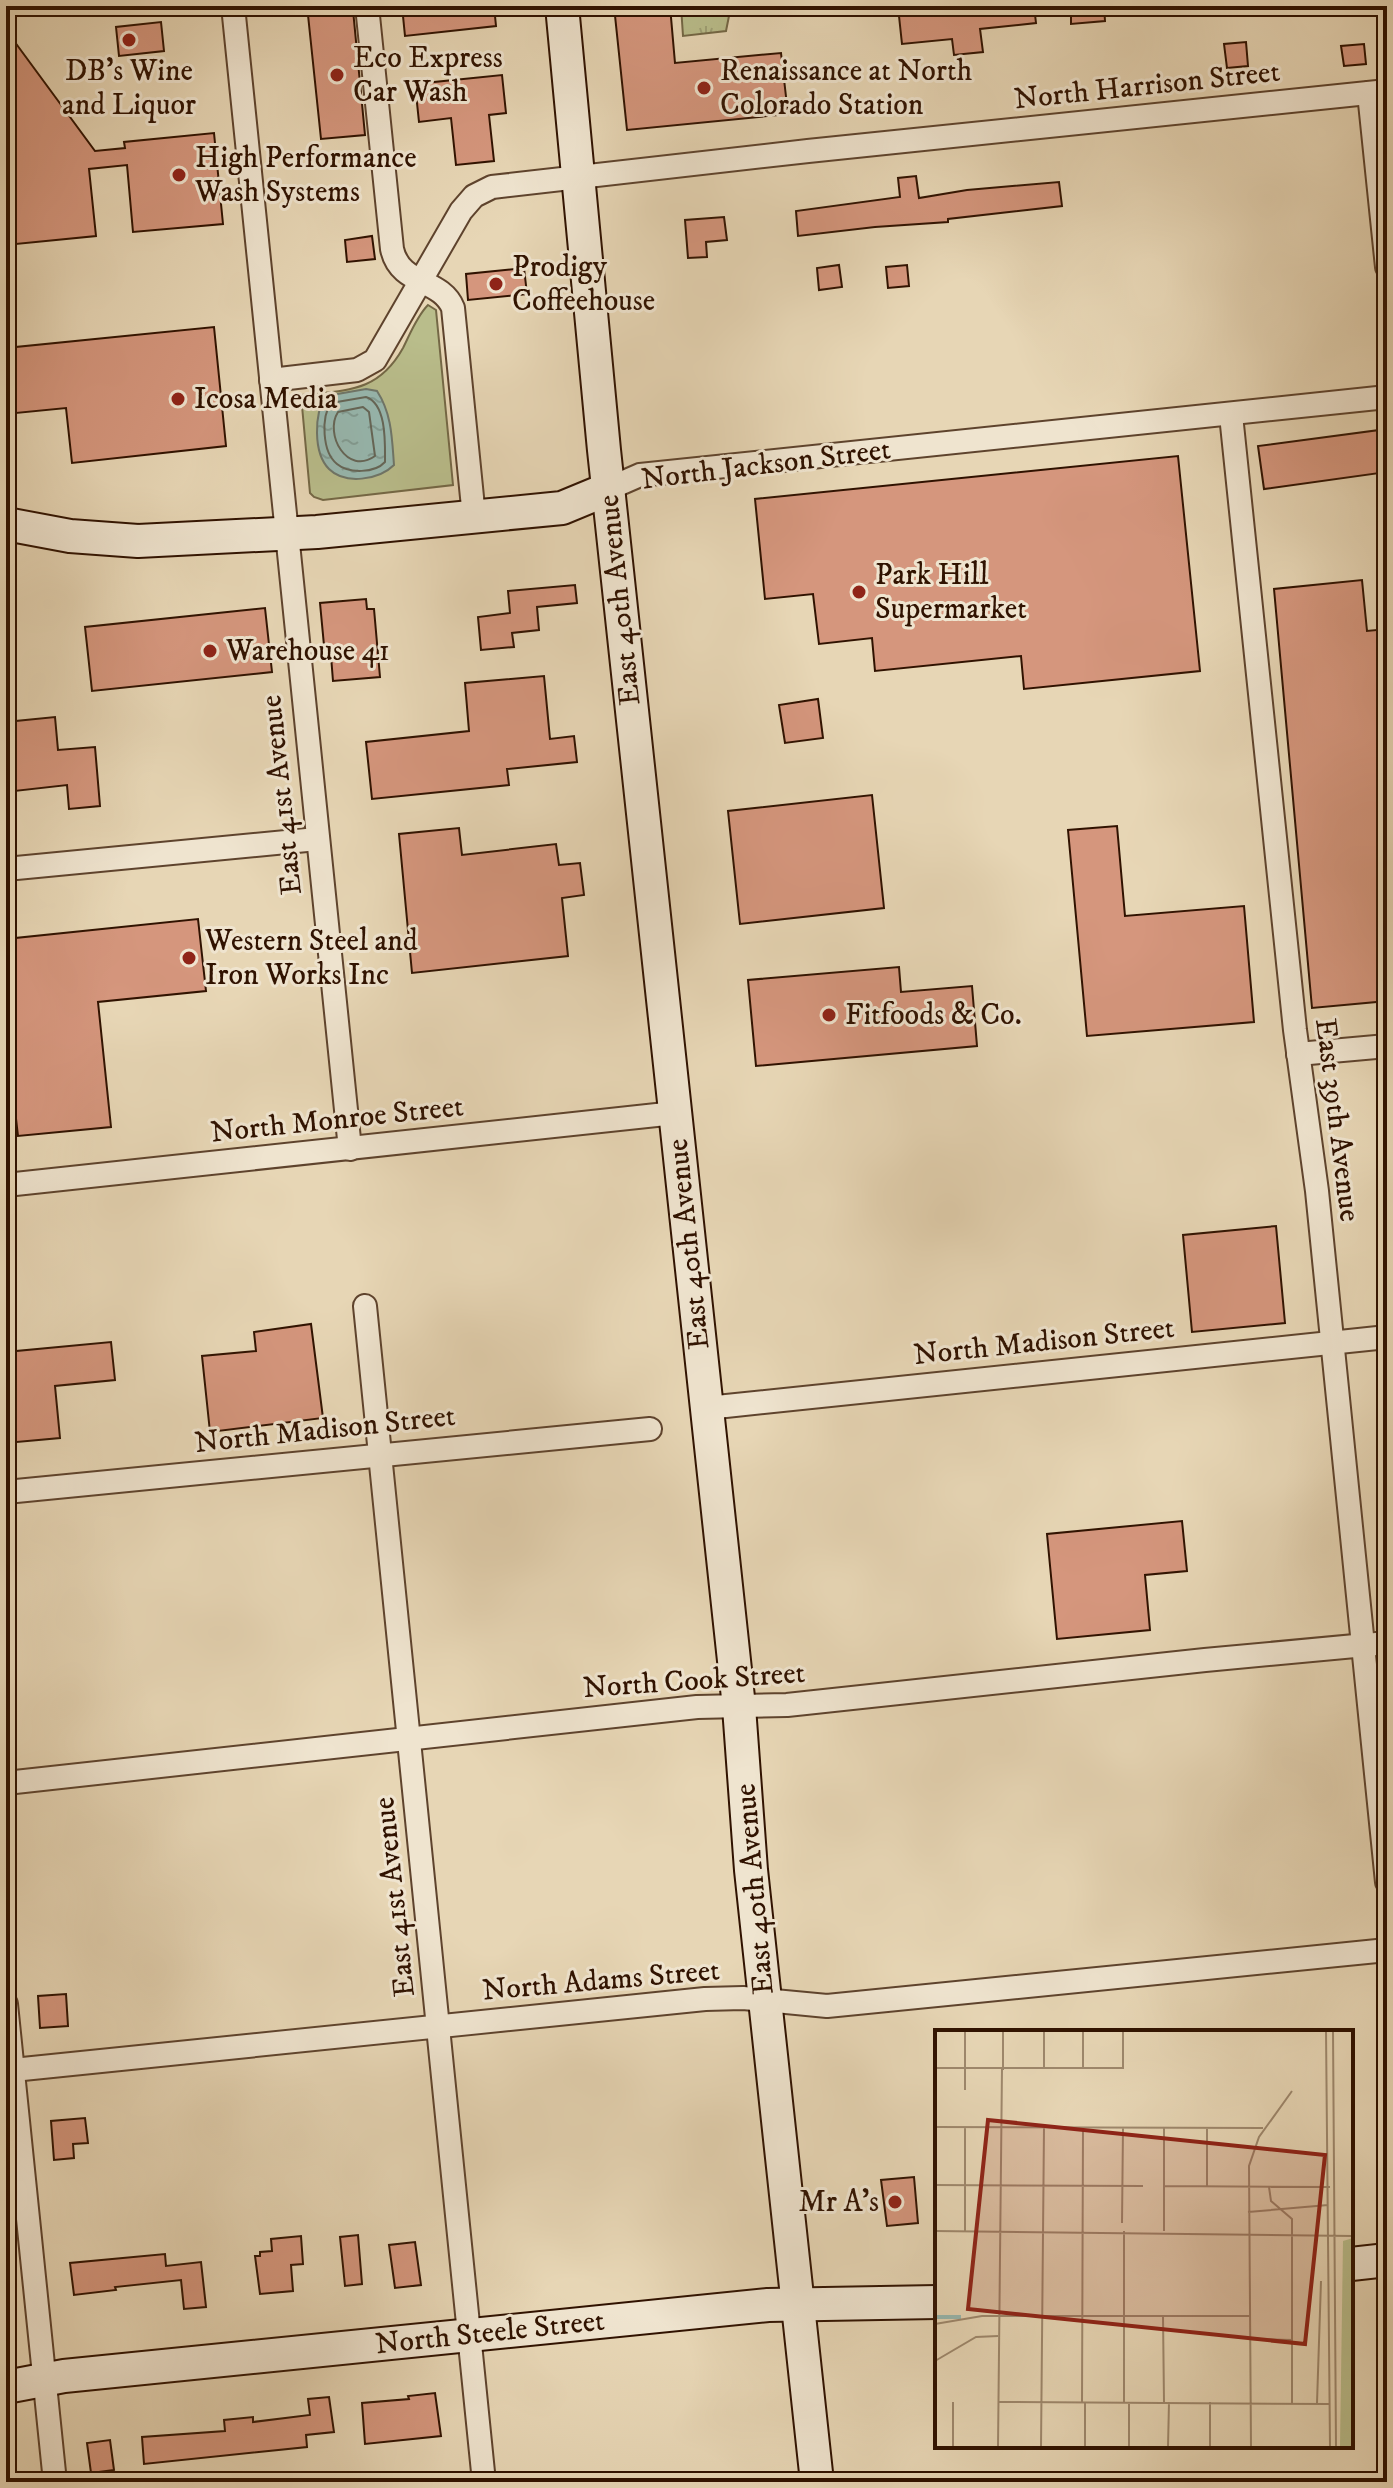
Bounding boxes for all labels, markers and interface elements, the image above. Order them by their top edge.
marker: DB's Wine and Liquor [120,31,138,49]
place label: Eco Express Car Wash [353,40,503,111]
place label: DB's Wine and Liquor [62,53,196,124]
place label: Renaissance at North Colorado Station [720,53,973,124]
street label: North Harrison Street [1012,54,1282,118]
marker: Eco Express Car Wash [328,66,346,84]
marker: Renaissance at North Colorado Station [695,79,713,97]
place label: High Performance Wash Systems [194,140,417,211]
marker: High Performance Wash Systems [170,166,188,184]
place label: Prodigy Coffeehouse [512,249,655,320]
marker: Prodigy Coffeehouse [487,275,505,293]
place label: Icosa Media [194,381,338,418]
marker: Icosa Media [169,390,187,408]
street label: North Jackson Street [639,431,893,499]
street label: East 40th Avenue [591,493,649,707]
place label: Park Hill Supermarket [875,557,1027,628]
marker: Park Hill Supermarket [850,583,868,601]
place label: Warehouse 41 [225,633,390,670]
marker: Warehouse 41 [201,642,219,660]
street label: East 41st Avenue [253,693,311,897]
place label: Western Steel and Iron Works Inc [204,923,418,994]
marker: Western Steel and Iron Works Inc [180,949,198,967]
place label: Fitfoods & Co. [845,997,1022,1034]
marker: Fitfoods & Co. [820,1006,838,1024]
street label: East 39th Avenue [1306,1016,1368,1224]
street label: North Monroe Street [209,1088,465,1152]
street label: East 40th Avenue [660,1137,718,1351]
street label: North Madison Street [912,1310,1176,1374]
street label: North Madison Street [193,1398,457,1462]
street label: North Cook Street [582,1655,806,1707]
street label: East 40th Avenue [727,1782,783,1996]
street label: East 41st Avenue [366,1795,424,1999]
street label: North Adams Street [481,1952,721,2010]
inset map [935,2030,1353,2448]
place label: Mr A's [798,2184,879,2221]
marker: Mr A's [886,2193,904,2211]
street label: North Steele Street [374,2303,606,2363]

